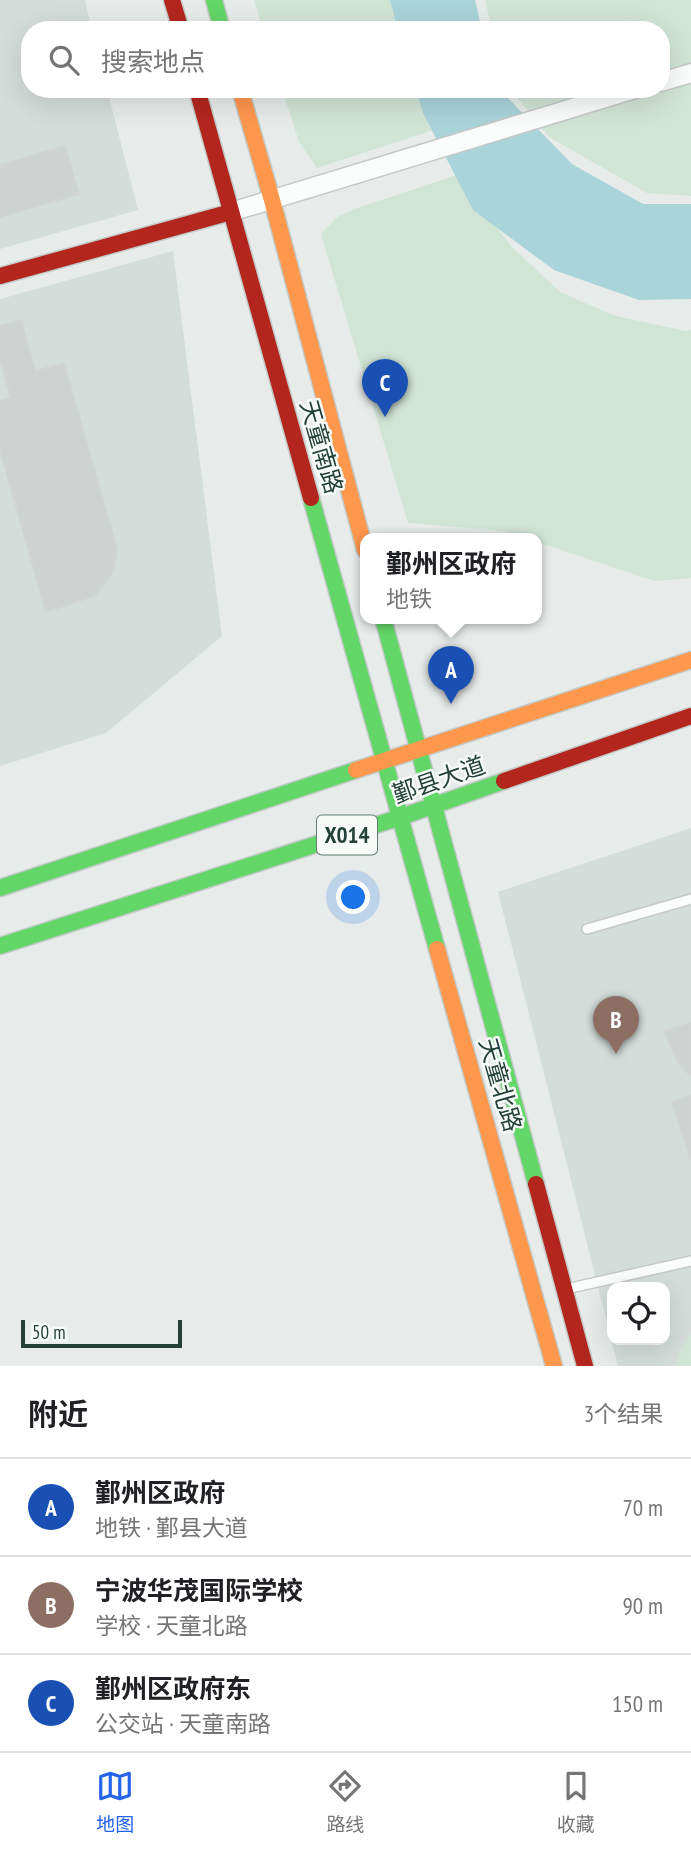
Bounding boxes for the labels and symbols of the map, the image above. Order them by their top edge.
pin: C [362,359,408,417]
street label: 天童南路 [293,396,350,497]
pin: A [428,646,474,704]
street label: 鄞县大道 [388,749,489,810]
road number: X014 [317,816,377,855]
your location [336,880,370,914]
pin: B [593,996,639,1054]
street label: 天童北路 [472,1034,529,1135]
scale bar [21,1317,182,1349]

